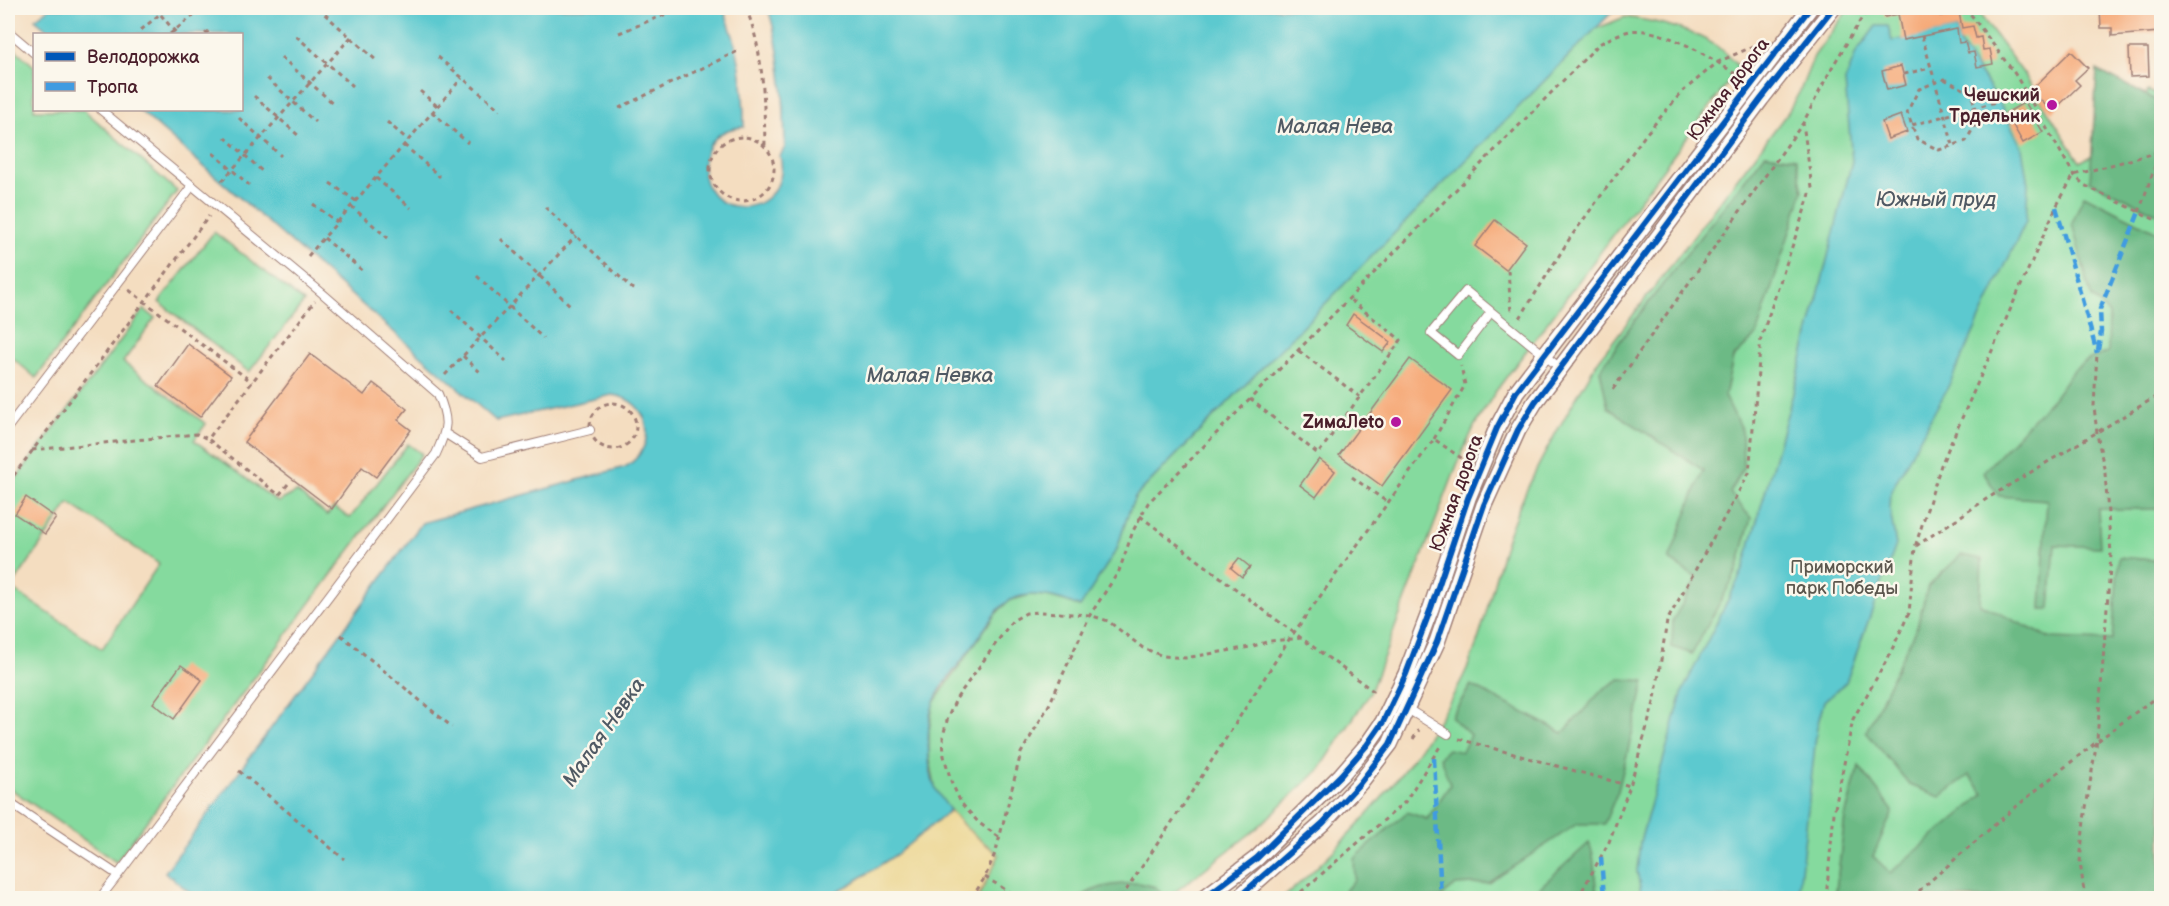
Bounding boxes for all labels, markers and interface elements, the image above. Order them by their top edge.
legend [33,33,243,111]
street label: Южная дорога [1683,34,1774,145]
text: Велодорожка [87,47,200,68]
text: Тропа [87,77,138,98]
place label: Чешский Трдельник [1949,85,2040,127]
marker: Чешский Трдельник [2045,98,2059,112]
water label: Малая Нева [1277,115,1393,139]
water label: Южный пруд [1876,188,1996,212]
water label: Малая Невка [866,364,994,388]
place label: ZимаЛеtо [1303,412,1384,433]
marker: ZимаЛеtо [1389,415,1403,429]
street label: Южная дорога [1426,431,1487,555]
park label: Приморский парк Победы [1786,557,1898,599]
water label: Малая Невка [558,674,650,792]

